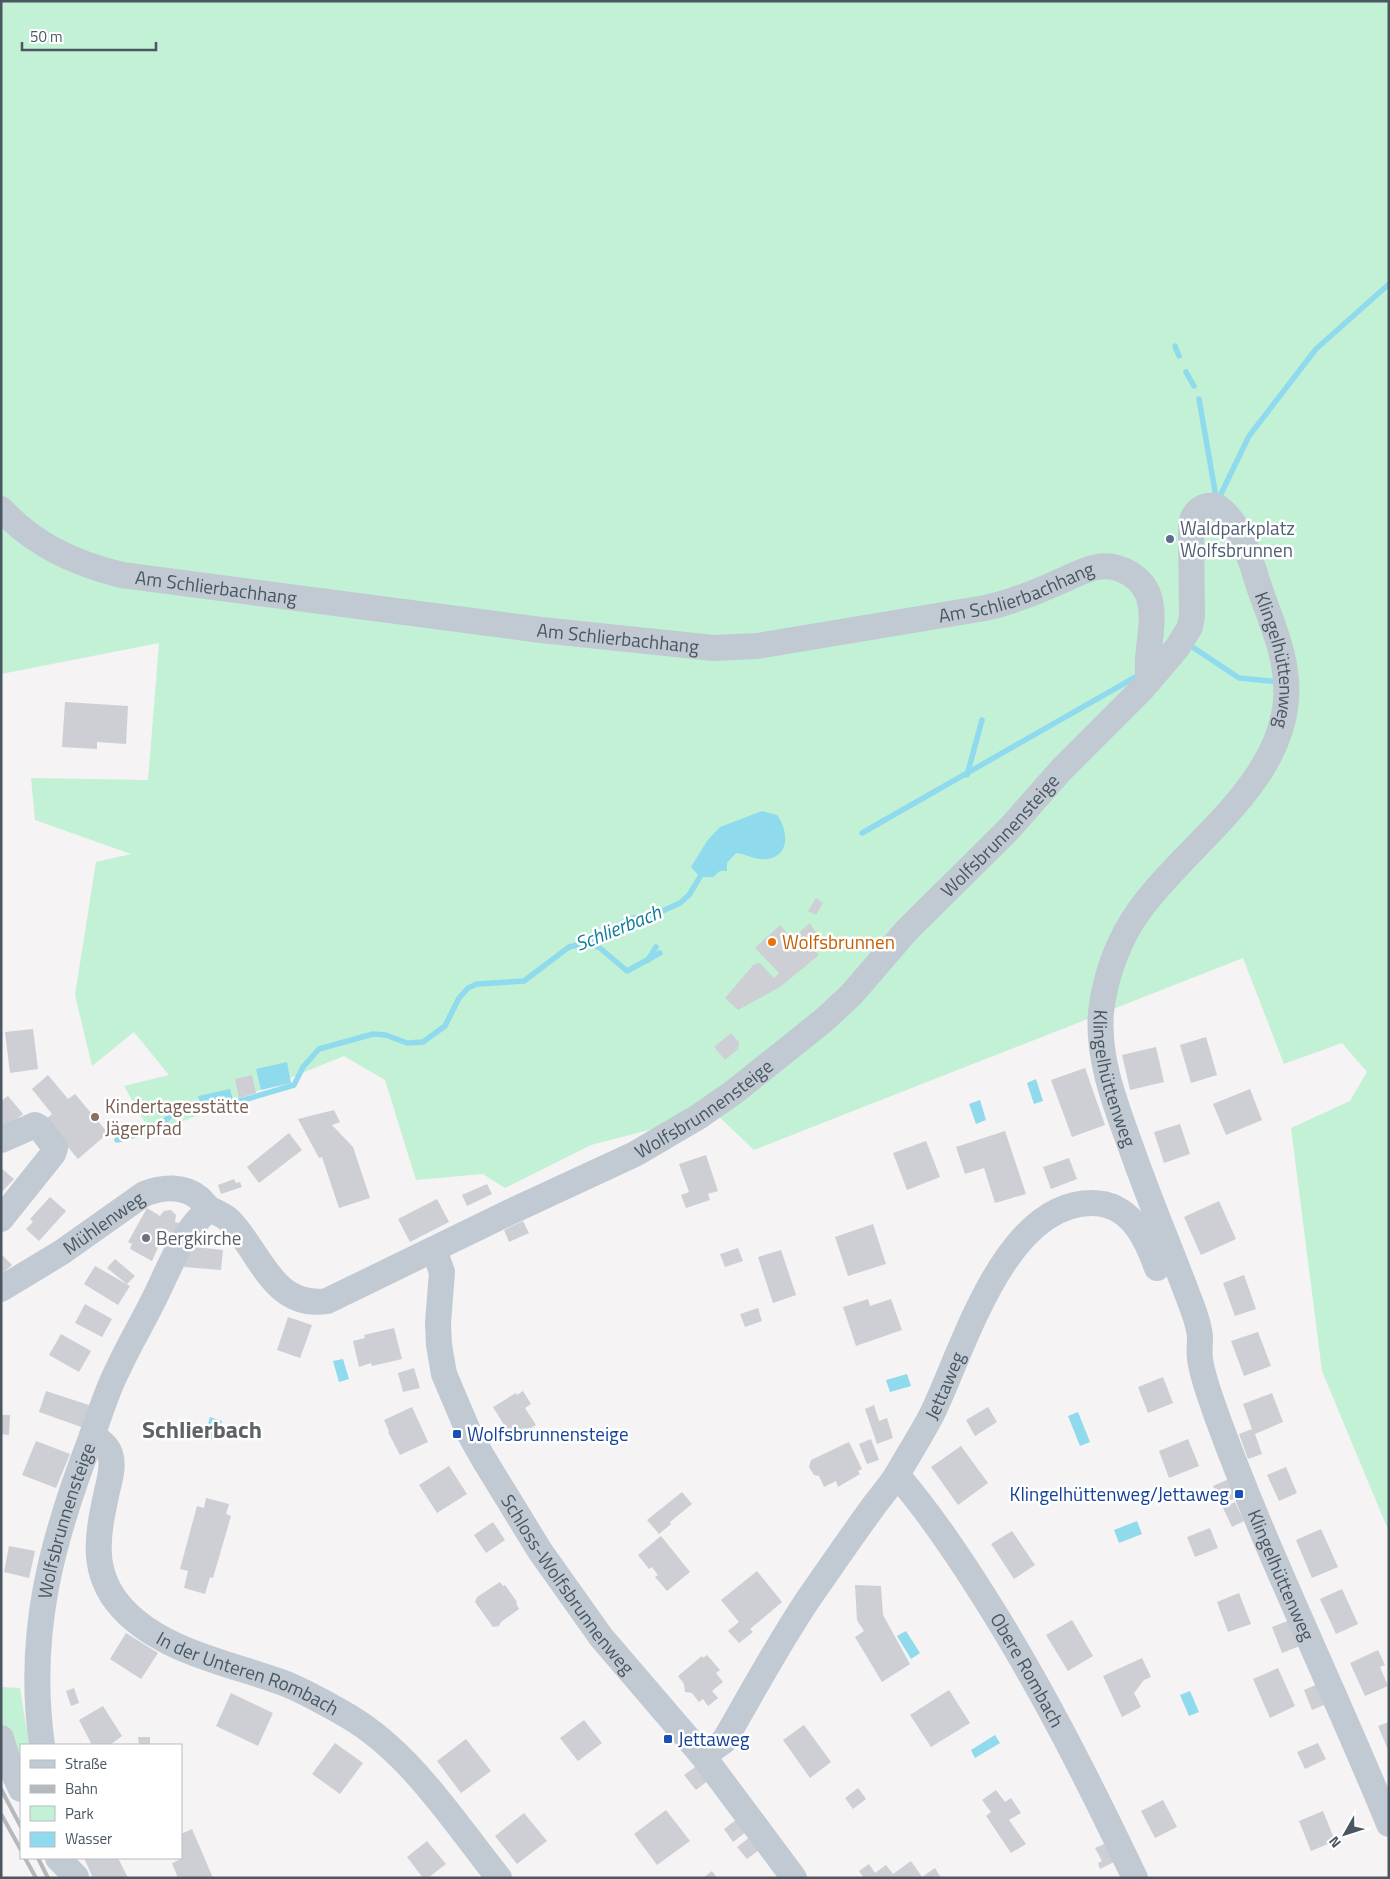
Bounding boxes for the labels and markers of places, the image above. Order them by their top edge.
place label: Waldparkplatz Wolfsbrunnen [1180,513,1295,564]
marker: Waldparkplatz Wolfsbrunnen [1164,533,1176,545]
place label: Wolfsbrunnen [782,927,895,956]
marker: Wolfsbrunnen [766,936,778,948]
place label: Kindertagesstätte Jägerpfad [105,1091,249,1142]
marker: Kindertagesstätte Jägerpfad [89,1111,101,1123]
place label: Bergkirche [156,1223,241,1252]
marker: Bergkirche [140,1232,152,1244]
place label: Wolfsbrunnensteige [467,1419,628,1448]
marker: Wolfsbrunnensteige [451,1428,463,1440]
place label: Klingelhüttenweg/Jettaweg [1010,1479,1229,1508]
marker: Klingelhüttenweg/Jettaweg [1233,1488,1245,1500]
place label: Jettaweg [678,1724,750,1753]
marker: Jettaweg [662,1733,674,1745]

